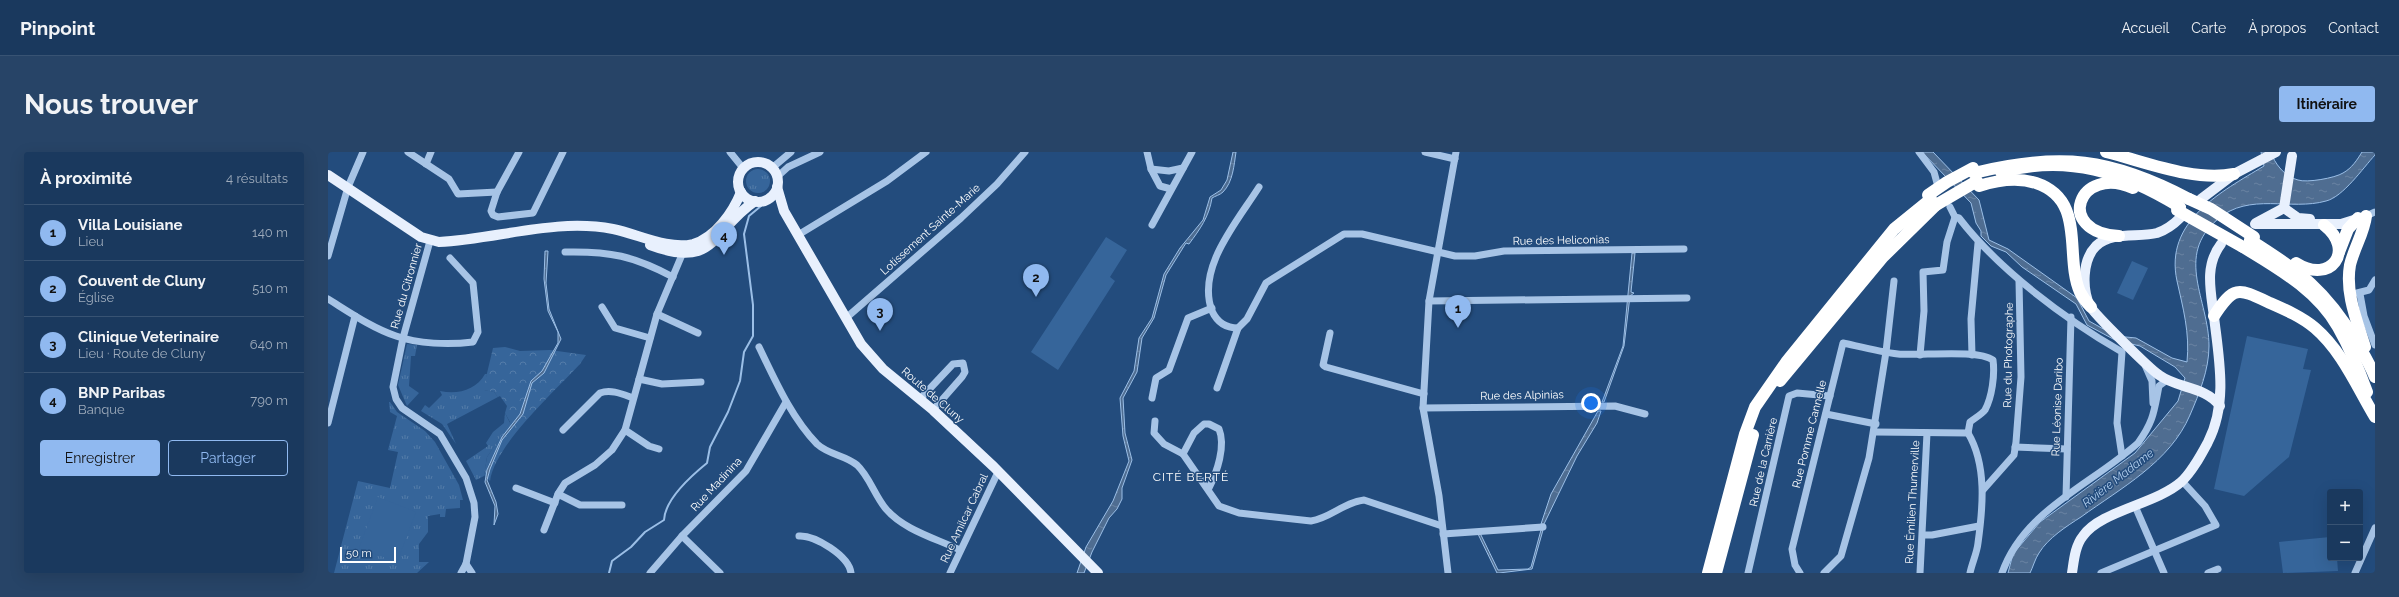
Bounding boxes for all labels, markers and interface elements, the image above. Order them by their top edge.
text: Pinpoint [20,17,95,39]
text: Accueil [2121,20,2169,36]
text: Carte [2191,20,2226,36]
text: À propos [2248,20,2306,36]
text: Contact [2328,20,2379,36]
button: Itinéraire [2279,86,2375,122]
text: Nous trouver [24,88,198,121]
text: À proximité [40,168,132,188]
text: 4 résultats [226,171,288,186]
street label: Lotissement Sainte-Marie [878,181,983,278]
text: Villa Louisiane [78,216,182,234]
pin: 4 [711,222,737,255]
text: 1 [50,225,56,240]
text: 140 m [252,225,288,240]
street label: Rue des Heliconias [1512,233,1610,248]
text: Lieu [78,234,104,249]
street label: Rue du Citronnier [388,242,425,330]
pin: 2 [1023,264,1049,297]
text: Couvent de Cluny [78,272,206,290]
text: 2 [49,281,57,296]
text: 510 m [252,281,288,296]
text: Église [78,290,114,305]
pin: 1 [1445,295,1471,328]
pin: 3 [867,298,893,331]
street label: Rue du Photographe [2001,302,2016,408]
text: Clinique Veterinaire [78,328,219,346]
text: 3 [49,337,57,352]
text: 640 m [250,337,288,352]
text: Lieu · Route de Cluny [78,346,205,361]
street label: Rue Léonise Daribo [2049,357,2066,457]
street label: Route de Cluny [899,365,967,426]
street label: Rue Pomme Cannelle [1790,378,1829,490]
text: BNP Paribas [78,384,165,402]
street label: Rue des Alpinias [1480,388,1564,403]
text: 4 [49,393,57,408]
text: 790 m [250,393,288,408]
your location [1581,393,1601,413]
text: Banque [78,402,125,417]
street label: Rue de la Carrière [1747,416,1780,508]
street label: Rue Émilien Thumerville [1902,439,1922,564]
button: Enregistrer [40,440,160,476]
button: Partager [168,440,288,476]
water label: Rivière Madame [2080,445,2157,510]
street label: Rue Madinina [688,455,745,514]
district label: CITÉ BERTÉ [1153,470,1229,484]
street label: Rue Amilcar Cabral [938,471,991,565]
map controls [2327,489,2363,561]
button: + [2327,489,2363,525]
button: − [2327,525,2363,561]
scale bar [340,545,396,564]
text: 50 m [346,547,372,560]

